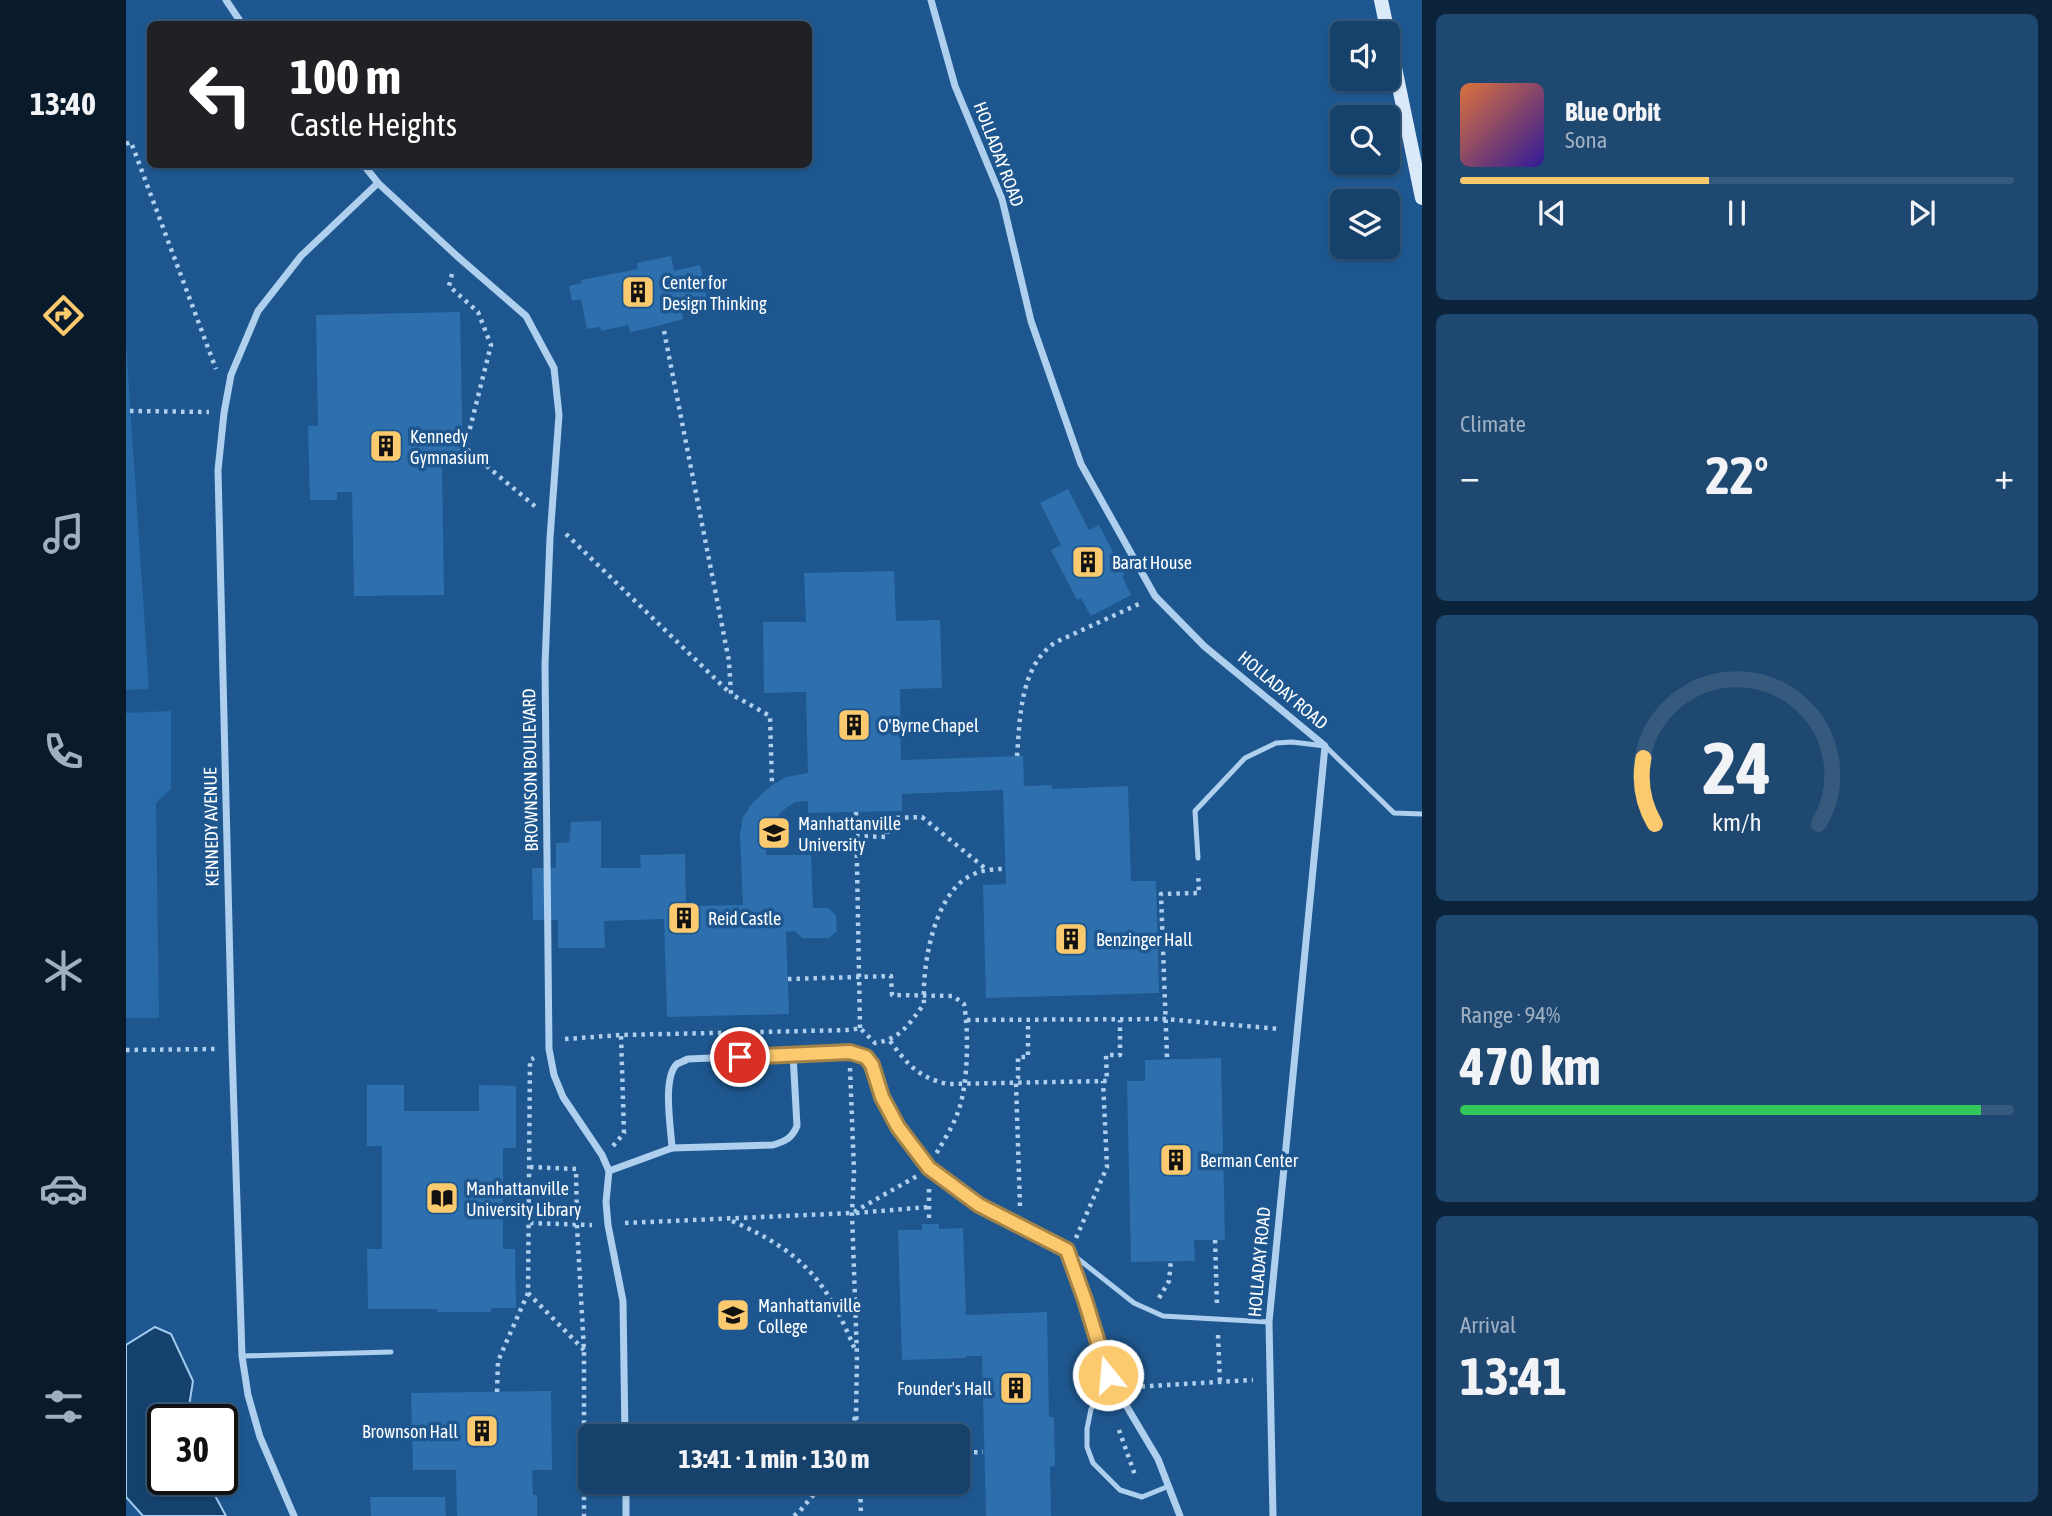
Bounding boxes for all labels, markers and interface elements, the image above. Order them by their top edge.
map controls [1330,21,1400,259]
button: sound [1330,21,1400,91]
text: 100 m [290,48,401,104]
icon: left [175,49,266,140]
text: 13:40 [30,85,96,122]
text: Blue Orbit [1565,97,1661,127]
street label: HOLLADAY ROAD [969,99,1029,209]
button: search [1330,105,1400,175]
text: Castle Heights [290,106,457,143]
text: Sona [1565,127,1607,153]
button: layers [1330,189,1400,259]
icon: previous [1533,194,1571,232]
icon: pause [1718,194,1756,232]
icon: next [1903,194,1941,232]
place label: Center for Design Thinking [662,272,767,314]
building icon: Center for Design Thinking [619,273,657,311]
icon: directions [39,291,88,340]
text: Climate [1460,411,1526,437]
place label: Kennedy Gymnasium [410,426,489,468]
building icon: Kennedy Gymnasium [367,427,405,465]
text: 22° [1705,445,1769,505]
text: − [1460,454,1480,497]
text: + [1994,454,2014,497]
icon: music [39,509,88,558]
building icon: Barat House [1069,543,1107,581]
place label: Barat House [1112,552,1192,573]
street label: HOLLADAY ROAD [1234,646,1332,734]
street label: BROWNSON BOULEVARD [518,688,542,852]
building icon: O'Byrne Chapel [835,706,873,744]
place label: O'Byrne Chapel [878,715,979,736]
text: 24 [1703,726,1771,809]
icon: phone [39,727,88,776]
street label: KENNEDY AVENUE [199,767,223,887]
text: km/h [1712,808,1762,836]
place label: Manhattanville University [798,813,901,855]
school or university icon: Manhattanville University [755,814,793,852]
building icon: Reid Castle [665,899,703,937]
place label: Reid Castle [708,908,781,929]
building icon: Benzinger Hall [1052,920,1090,958]
place label: Benzinger Hall [1096,929,1193,950]
icon: climate [39,946,88,995]
text: Range · 94% [1460,1002,1560,1028]
pin [710,1027,770,1087]
text: 470 km [1460,1036,1601,1096]
icon: arrive [721,1038,759,1076]
building icon: Berman Center [1157,1141,1195,1179]
place label: Berman Center [1200,1150,1299,1171]
icon: car [39,1164,88,1213]
place label: Manhattanville University Library [466,1178,581,1220]
library icon: Manhattanville University Library [423,1179,461,1217]
street label: HOLLADAY ROAD [1244,1206,1274,1318]
place label: Manhattanville College [758,1295,861,1337]
school or university icon: Manhattanville College [714,1296,752,1334]
text: Arrival [1460,1312,1516,1338]
position arrow [1071,1338,1145,1412]
text: 13:41 [1460,1346,1567,1406]
building icon: Founder's Hall [997,1369,1035,1407]
place label: Founder's Hall [897,1378,992,1399]
icon: filters [39,1382,88,1431]
speed limit sign: 30 [147,1404,238,1495]
building icon: Brownson Hall [463,1412,501,1450]
place label: Brownson Hall [362,1421,458,1442]
text: 13:41 · 1 min · 130 m [679,1444,869,1474]

